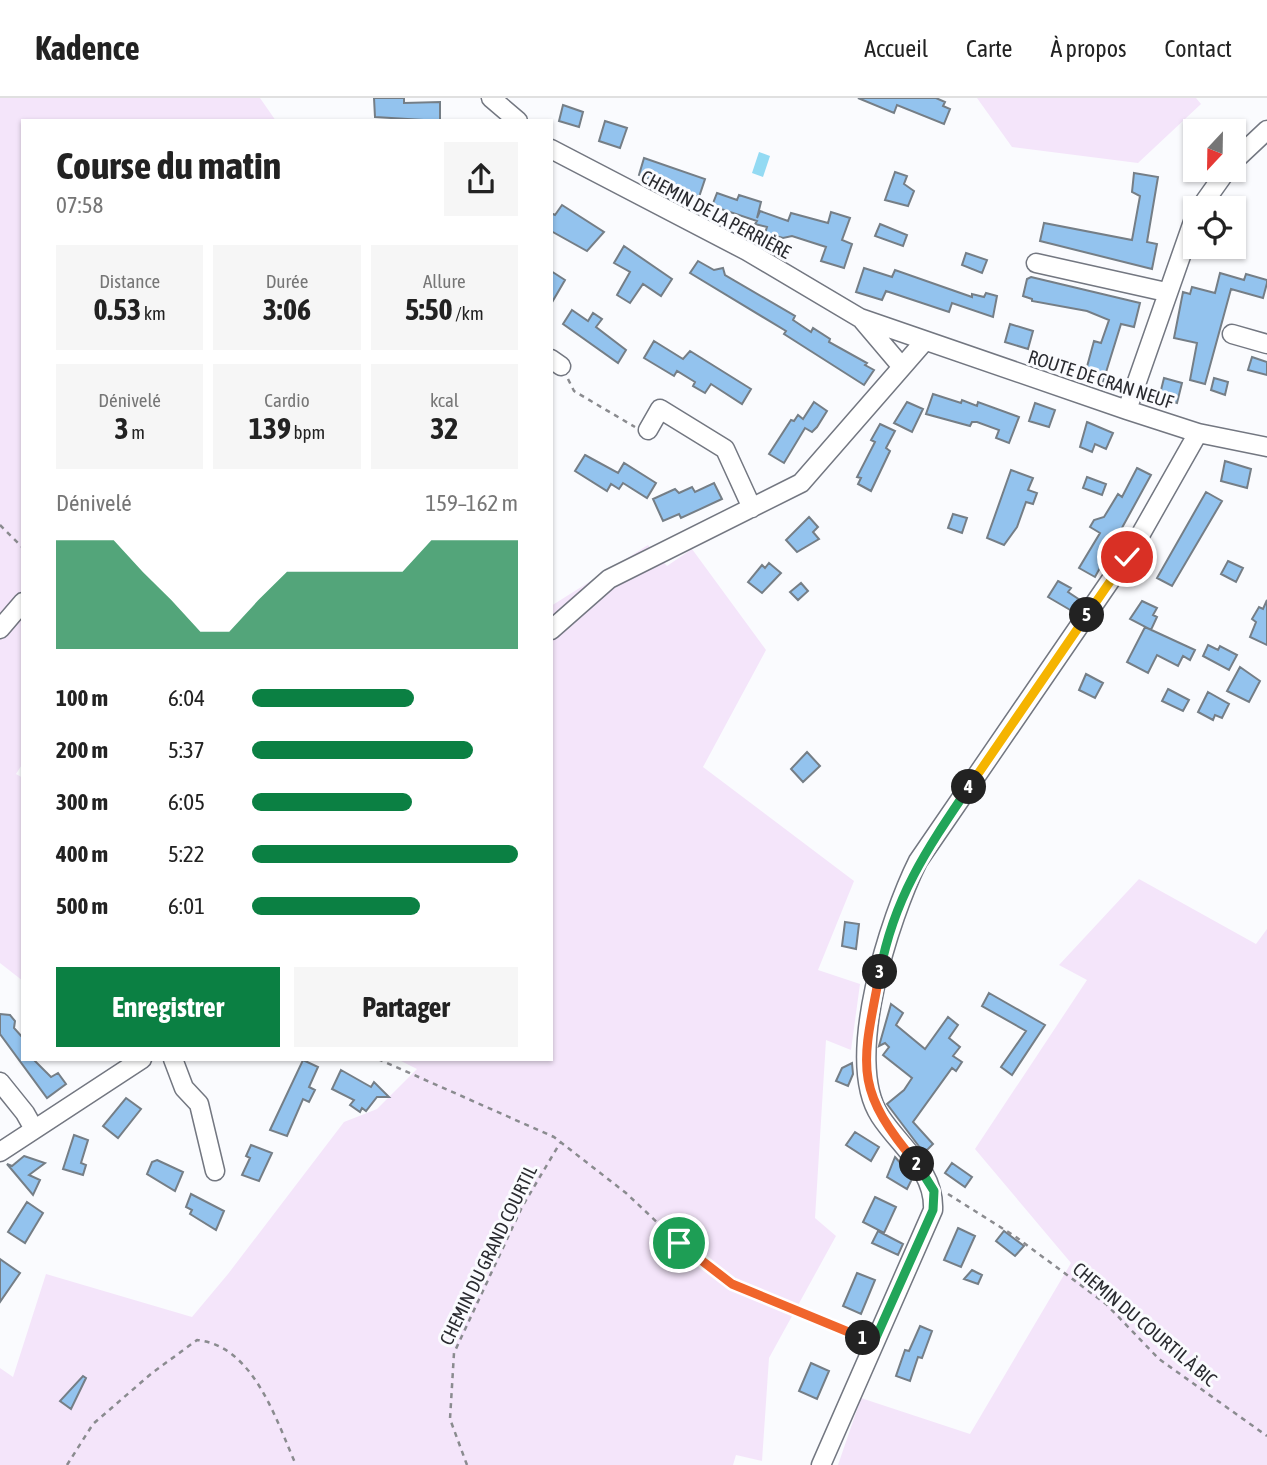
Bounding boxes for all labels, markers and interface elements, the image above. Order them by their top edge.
text: Kadence [35,29,140,67]
text: Accueil [864,35,928,62]
text: Carte [966,35,1012,62]
text: À propos [1050,35,1126,62]
text: Contact [1164,35,1232,62]
north arrow [1183,119,1246,182]
map controls [1183,119,1246,259]
button: share [444,142,518,216]
text: Course du matin [56,144,281,187]
street label: CHEMIN DE LA PERRIÈRE [637,165,795,263]
text: 07:58 [56,192,103,218]
button: locate [1183,196,1246,259]
text: Distance [99,270,160,292]
text: Durée [266,270,308,292]
text: Allure [423,270,466,292]
text: 0.53 [94,292,141,326]
text: 3:06 [263,292,311,326]
text: 5:50 [405,292,453,326]
text: km [141,302,166,324]
text: /km [453,302,484,324]
street label: ROUTE DE CRAN NEUF [1026,345,1177,413]
text: Dénivelé [98,389,161,411]
text: Cardio [264,389,310,411]
text: kcal [430,389,459,411]
text: 3 [114,411,129,445]
text: 139 [249,411,291,445]
text: 32 [430,411,458,445]
text: m [129,421,145,443]
text: bpm [291,421,325,443]
text: Dénivelé [56,490,132,516]
text: 159–162 m [425,490,518,516]
pin [1097,527,1157,587]
icon: check [1108,538,1146,576]
pin: 5 [1070,598,1104,632]
text: 5 [1082,603,1091,625]
text: 100 m [56,685,108,711]
text: 6:04 [168,685,205,711]
text: 200 m [56,737,108,763]
text: 5:37 [168,737,205,763]
pin: 4 [951,770,986,804]
text: 4 [964,775,973,797]
text: 300 m [56,789,108,815]
text: 6:05 [168,789,205,815]
text: 400 m [56,841,108,867]
text: 5:22 [168,841,205,867]
text: 500 m [56,893,108,919]
text: 6:01 [168,893,205,919]
pin: 3 [862,954,898,990]
text: 3 [875,960,884,982]
button: Enregistrer [56,967,280,1047]
button: Partager [294,967,518,1047]
pin: 2 [900,1146,934,1182]
text: 2 [912,1152,921,1174]
street label: CHEMIN DU GRAND COURTIL [435,1161,541,1349]
pin [649,1213,709,1273]
icon: arrive [660,1224,698,1262]
street label: CHEMIN DU COURTIL À BIC [1069,1257,1222,1391]
pin: 1 [846,1320,880,1356]
text: 1 [858,1326,867,1348]

